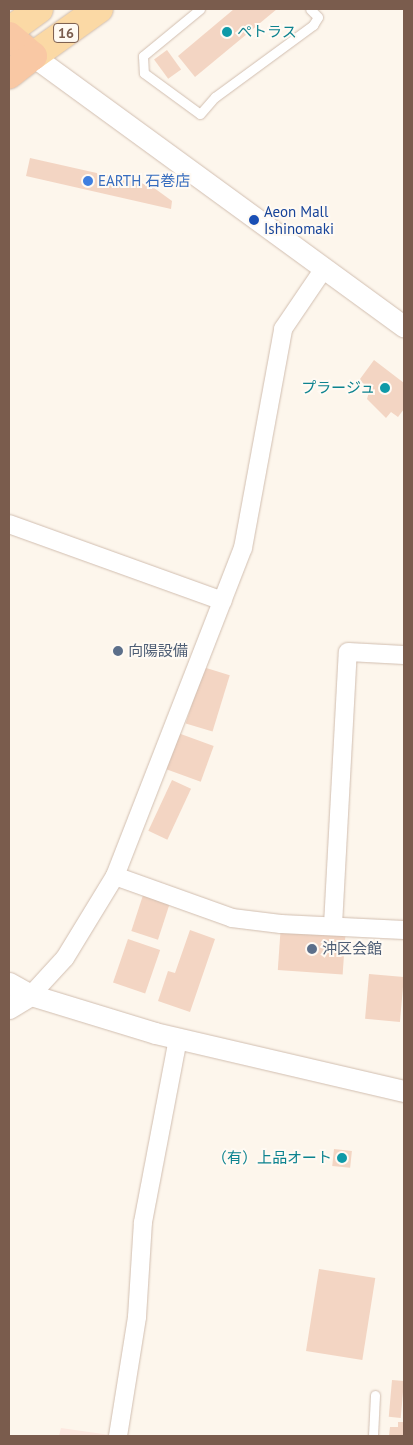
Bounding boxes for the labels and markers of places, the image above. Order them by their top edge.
place label: ぺトラス [237,23,297,41]
marker: ぺトラス [221,26,233,38]
place label: EARTH 石巻店 [98,172,190,190]
marker: EARTH 石巻店 [82,175,94,187]
place label: Aeon Mall Ishinomaki [264,202,334,237]
marker: Aeon Mall Ishinomaki [248,214,260,226]
place label: プラージュ [300,379,375,397]
marker: プラージュ [379,382,391,394]
place label: 向陽設備 [128,642,188,660]
marker: 向陽設備 [112,645,124,657]
place label: 沖区会館 [322,940,382,958]
marker: 沖区会館 [306,943,318,955]
place label: （有）上品オート [212,1149,332,1167]
marker: （有）上品オート [336,1152,348,1164]

